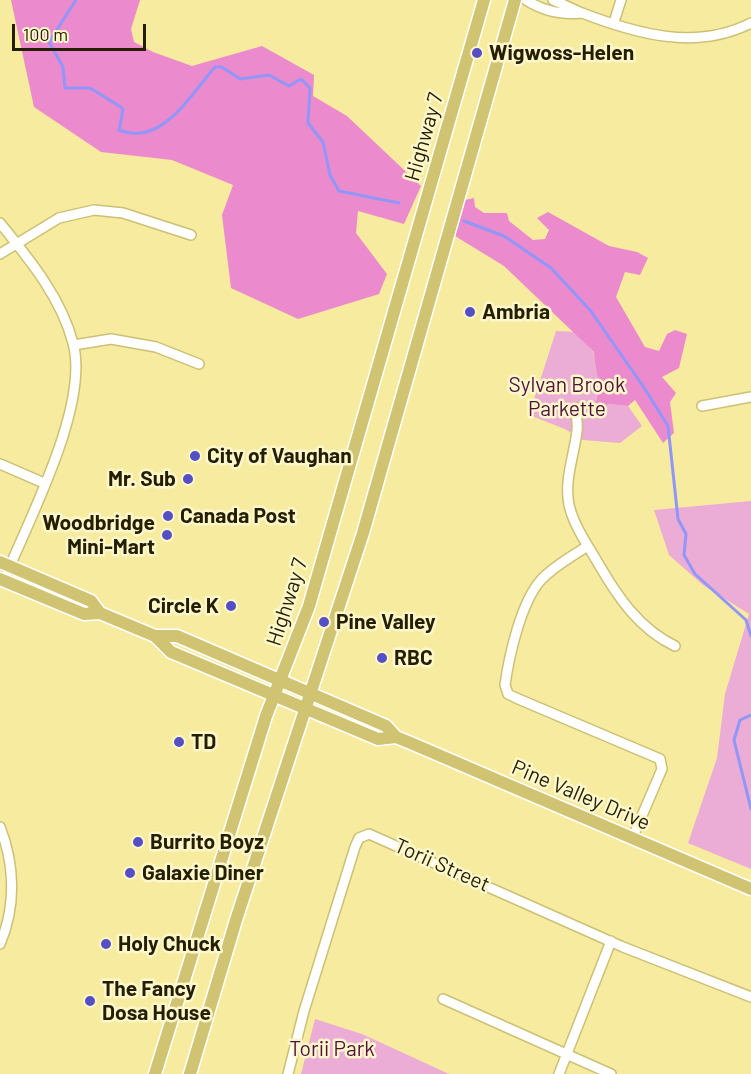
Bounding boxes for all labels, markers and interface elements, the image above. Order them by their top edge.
scale bar [15,12,148,50]
text: 100 m [23,23,68,45]
place label: Wigwoss-Helen [489,40,634,66]
marker: Wigwoss-Helen [470,46,484,60]
street label: Highway 7 [399,90,449,184]
place label: Ambria [482,299,550,325]
marker: Ambria [463,305,477,319]
park label: Sylvan Brook Parkette [509,372,625,422]
place label: City of Vaughan [207,443,352,469]
marker: City of Vaughan [188,449,202,463]
place label: Mr. Sub [108,466,176,492]
marker: Mr. Sub [181,472,195,486]
place label: Canada Post [180,503,296,529]
marker: Canada Post [161,509,175,523]
place label: Woodbridge Mini-Mart [42,510,155,560]
marker: Woodbridge Mini-Mart [160,528,174,542]
street label: Highway 7 [261,555,313,649]
place label: Circle K [148,593,219,619]
marker: Circle K [224,599,238,613]
place label: Pine Valley [336,609,436,635]
marker: Pine Valley [317,615,331,629]
place label: RBC [394,645,433,671]
marker: RBC [375,651,389,665]
place label: TD [191,729,216,755]
marker: TD [172,735,186,749]
street label: Pine Valley Drive [508,755,654,835]
place label: Burrito Boyz [150,829,264,855]
street label: Torii Street [390,833,494,897]
marker: Burrito Boyz [131,835,145,849]
place label: Galaxie Diner [142,860,264,886]
marker: Galaxie Diner [123,866,137,880]
place label: Holy Chuck [118,931,221,957]
marker: Holy Chuck [99,937,113,951]
place label: The Fancy Dosa House [102,976,211,1026]
marker: The Fancy Dosa House [83,994,97,1008]
park label: Torii Park [289,1036,375,1062]

